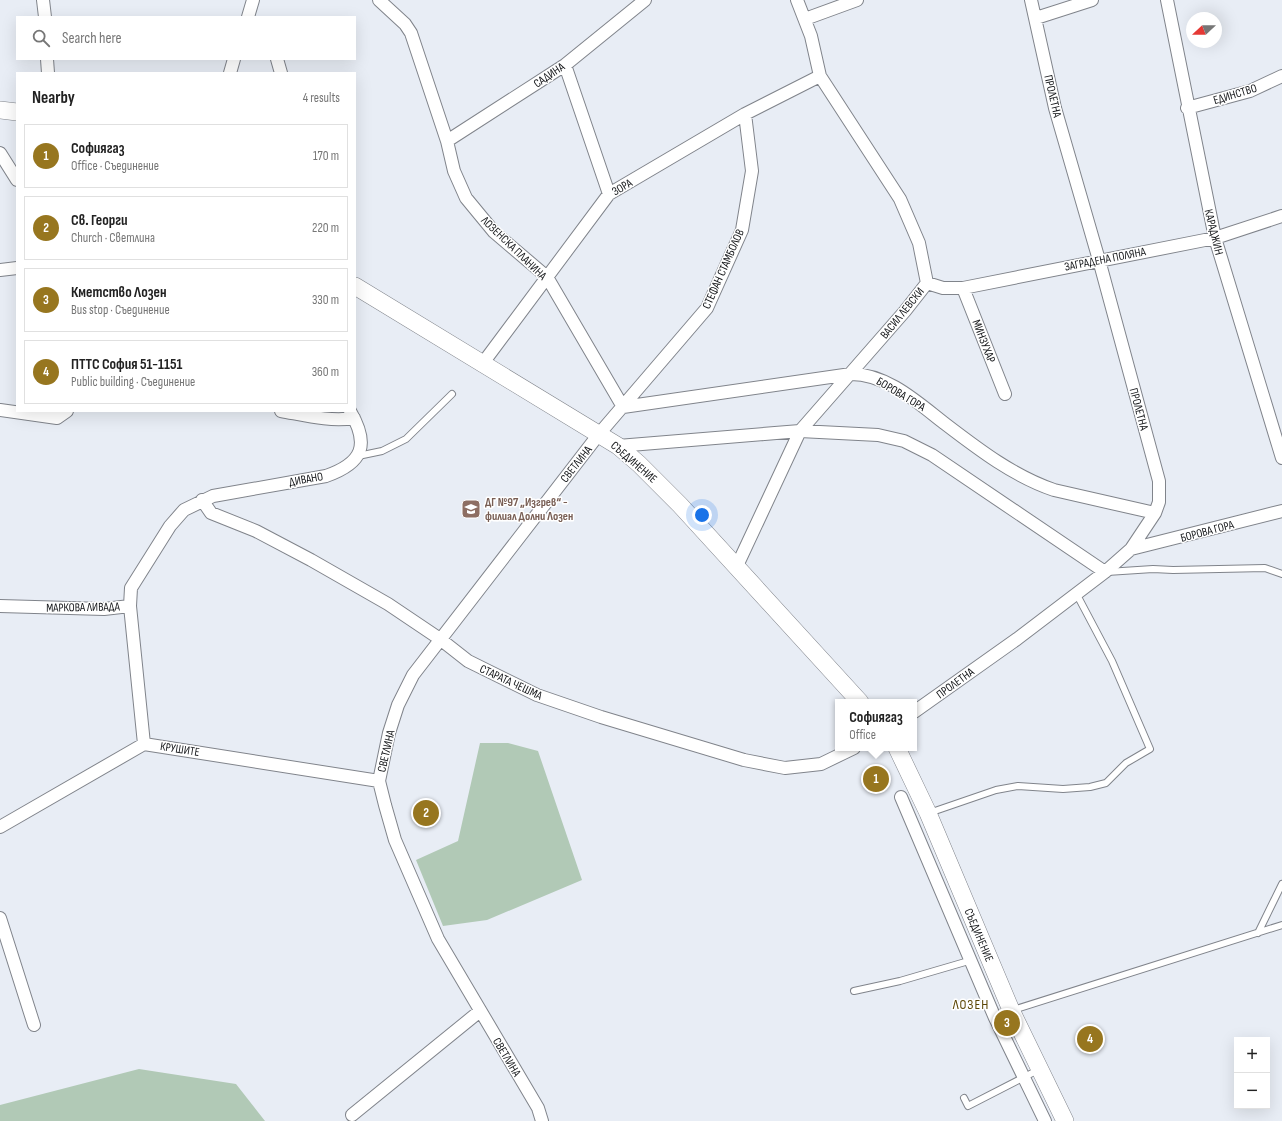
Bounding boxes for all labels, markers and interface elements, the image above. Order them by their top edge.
north arrow [1186,12,1222,48]
search box [16,16,356,60]
icon: search [30,27,52,49]
text: Search here [62,29,122,48]
street label: САДИНА [531,59,568,91]
street label: ПРОЛЕТНА [1040,73,1065,120]
street label: ЕДИНСТВО [1212,81,1259,108]
text: Nearby [32,88,75,108]
text: 4 results [303,90,340,106]
text: Софиягаз [71,139,125,158]
text: 1 [43,148,49,164]
text: 170 m [313,148,339,164]
text: Office · Съединение [71,158,159,174]
street label: ЗОРА [609,175,636,199]
street label: КАРАДЖИН [1201,208,1226,257]
text: Св. Георги [71,211,128,230]
street label: ЛОЗЕНСКА ПЛАНИНА [477,213,550,284]
text: 2 [43,220,49,236]
text: 220 m [312,220,339,236]
street label: СТЕФАН СТАМБОЛОВ [699,227,748,311]
text: Church · Светлина [71,230,155,246]
street label: ЗАГРАДЕНА ПОЛЯНА [1063,244,1148,275]
text: Кметство Лозен [71,283,166,302]
street label: ВАСИЛ ЛЕВСКИ [877,285,928,342]
text: 3 [43,292,49,308]
text: 330 m [312,292,339,308]
text: Bus stop · Съединение [71,302,170,318]
street label: МИНЗУХАР [968,317,999,365]
text: ПТТС София 51-1151 [71,355,182,374]
text: 4 [43,364,49,380]
text: 360 m [312,364,339,380]
text: Public building · Съединение [71,374,195,390]
street label: БОРОВА ГОРА [874,374,929,415]
street label: ПРОЛЕТНА [1126,386,1152,433]
street label: СЪЕДИНЕНИЕ [607,438,660,487]
street label: СВЕТЛИНА [557,442,596,486]
street label: ДИВАНО [288,469,324,490]
place label: ДГ №97 „Изгрев“ - филиал Долни Лозен [485,495,573,524]
school or university icon: ДГ №97 „Изгрев“ - филиал Долни Лозен [460,498,482,520]
your location [692,505,712,525]
street label: БОРОВА ГОРА [1179,517,1236,546]
street label: МАРКОВА ЛИВАДА [46,599,121,616]
street label: СТАРАТА ЧЕШМА [477,661,545,704]
street label: ПРОЛЕТНА [933,664,978,702]
popup [835,699,917,751]
text: Софиягаз [849,708,903,727]
text: Office [849,727,876,743]
street label: СВЕТЛИНА [374,728,399,774]
street label: КРУШИТЕ [159,739,201,760]
pin: 1 [863,764,889,794]
pin: 2 [413,798,439,828]
street label: СЪЕДИНЕНИЕ [961,906,997,964]
district label: ЛОЗЕН [952,996,989,1013]
pin: 3 [994,1008,1020,1038]
pin: 4 [1077,1024,1103,1054]
street label: СВЕТЛИНА [489,1035,524,1080]
map controls [1234,1037,1270,1109]
button: + [1234,1037,1270,1073]
button: − [1234,1073,1270,1109]

